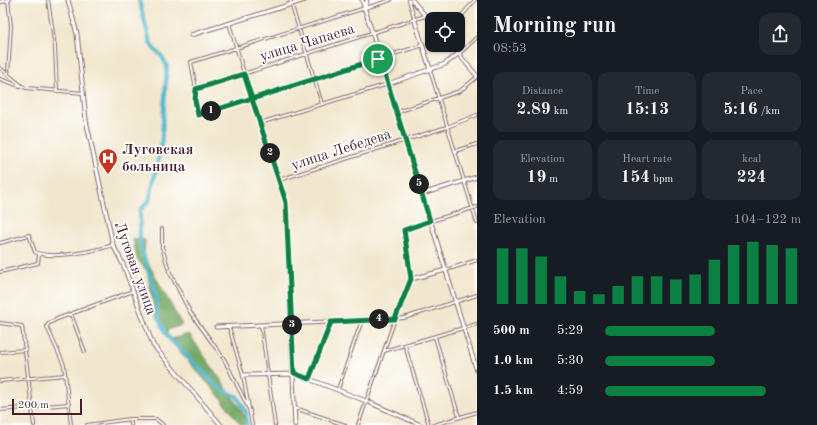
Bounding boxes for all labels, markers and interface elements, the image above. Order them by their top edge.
map controls [425,12,465,52]
button: locate [425,12,465,52]
button: share [759,13,801,55]
text: Morning run [493,15,616,37]
street label: улица Чапаева [258,22,357,65]
pin [361,42,395,76]
text: 08:53 [493,42,527,55]
icon: arrive [367,48,389,70]
text: Distance [522,86,563,97]
text: Time [635,86,659,97]
text: Pace [741,86,763,97]
pin: 1 [201,101,221,121]
text: 2.89 [516,101,551,118]
text: 15:13 [625,101,669,118]
text: 5:16 [723,101,758,118]
text: 1 [208,105,214,116]
text: km [551,106,568,117]
text: /km [758,106,780,117]
street label: улица Лебедева [290,127,394,174]
place label: Луговская больница [122,143,194,175]
pin: 2 [260,143,280,163]
hospital icon: Луговская больница [97,147,119,175]
text: 2 [267,147,273,158]
text: Elevation [520,154,565,165]
text: Heart rate [622,154,672,165]
text: kcal [742,154,761,165]
text: 19 [527,169,546,186]
text: 154 [621,169,650,186]
text: 224 [737,169,766,186]
pin: 5 [409,174,429,194]
text: m [546,174,558,185]
text: bpm [650,174,673,185]
text: 5 [416,178,422,189]
text: Elevation [493,213,546,226]
text: 104–122 m [734,213,801,226]
street label: Луговая улица [111,220,159,318]
pin: 4 [369,309,389,329]
text: 4 [376,313,382,324]
pin: 3 [282,315,302,335]
text: 3 [289,319,295,330]
text: 500 m [493,324,530,337]
text: 5:29 [557,324,583,337]
text: 1.0 km [493,354,533,367]
text: 5:30 [557,354,583,367]
text: 1.5 km [493,384,533,397]
text: 4:59 [557,384,583,397]
scale bar [12,397,82,416]
text: 200 m [18,400,49,411]

